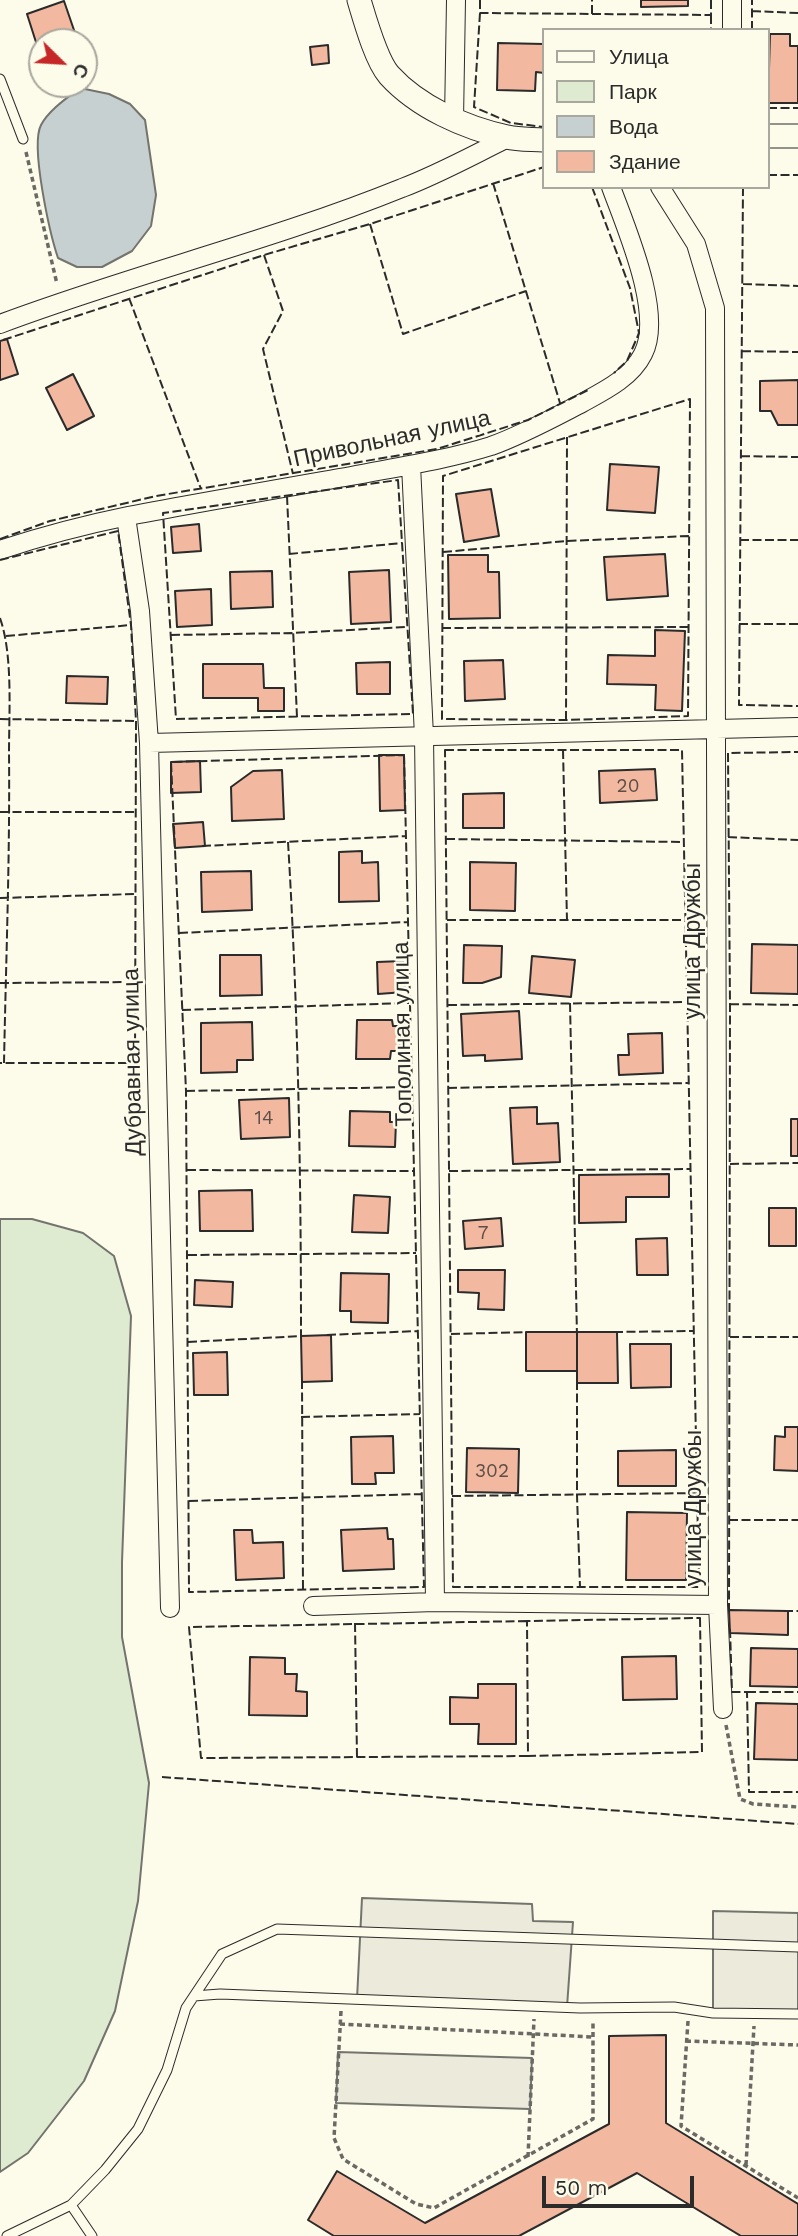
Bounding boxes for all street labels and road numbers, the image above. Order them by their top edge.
street label: Привольная улица [291,405,493,473]
street label: улица Дружбы [679,863,707,1019]
street label: Тополиная улица [388,941,418,1127]
street label: Дубравная улица [118,968,148,1156]
street label: улица Дружбы [680,1430,708,1586]

